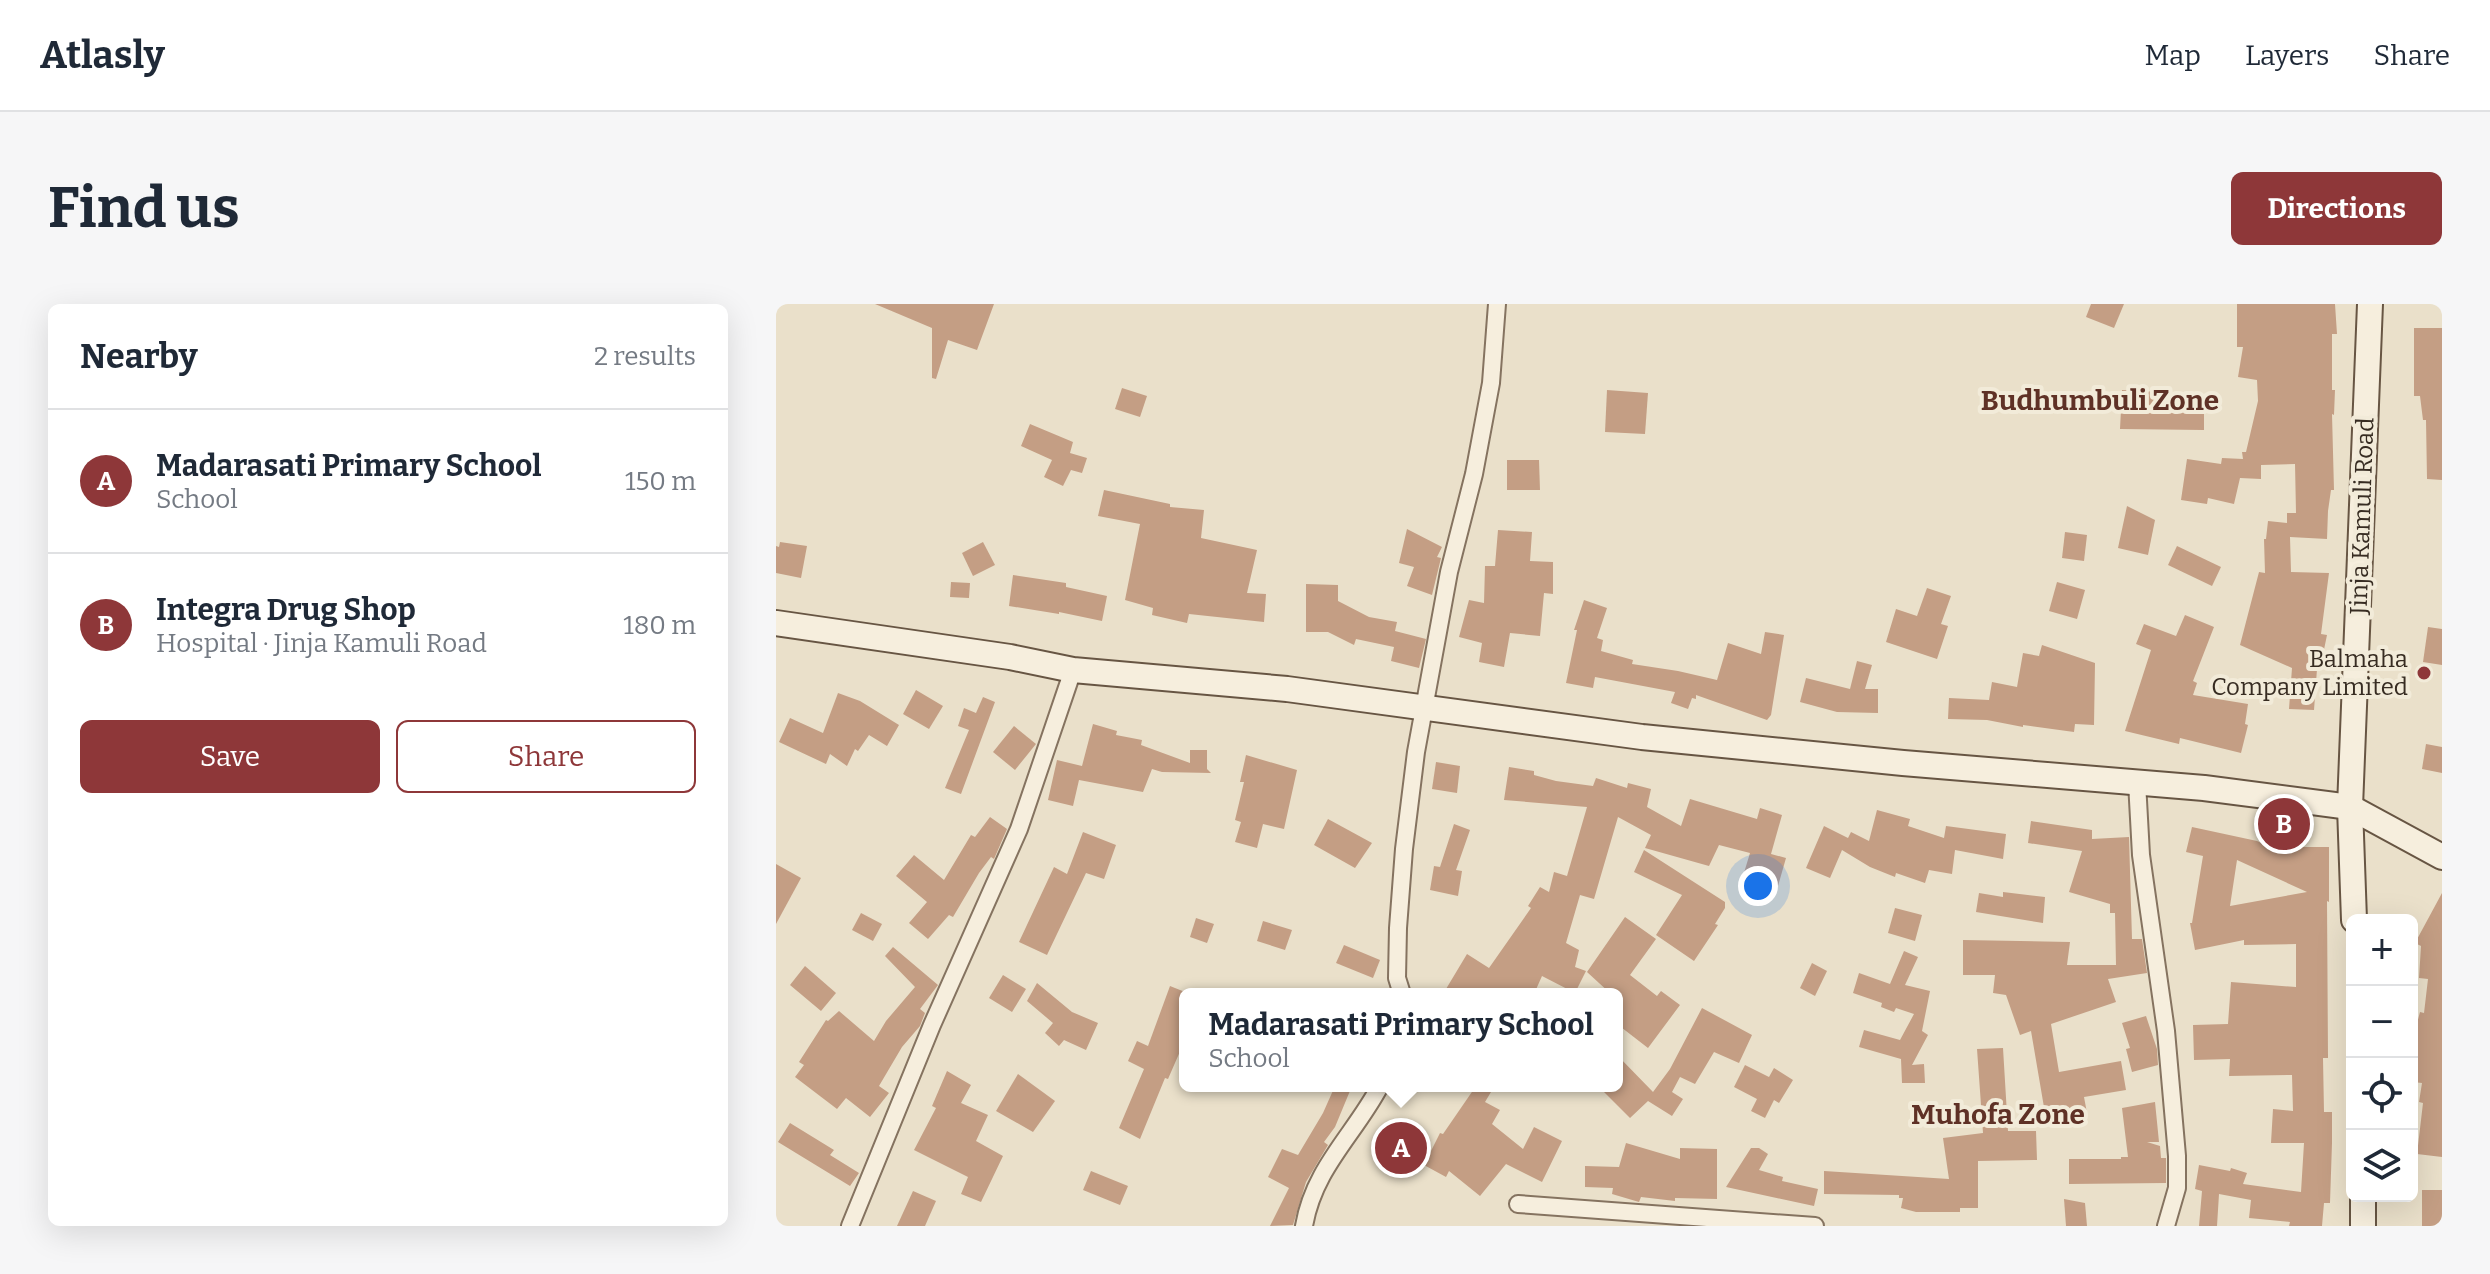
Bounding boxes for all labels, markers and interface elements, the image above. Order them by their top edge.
text: Atlasly [40,32,165,78]
text: Map [2144,39,2201,72]
text: Layers [2245,39,2329,72]
text: Share [2373,39,2450,72]
button: Directions [2231,172,2442,245]
text: Find us [48,175,240,242]
text: Nearby [80,336,198,377]
text: 2 results [594,341,696,372]
district label: Budhumbuli Zone [1981,384,2219,417]
street label: Jinja Kamuli Road [2345,417,2379,616]
text: Madarasati Primary School [156,448,542,484]
text: A [97,466,115,497]
text: 150 m [625,466,696,497]
text: School [156,484,238,515]
text: Integra Drug Shop [156,592,416,628]
text: B [98,610,114,641]
text: 180 m [623,610,696,641]
text: Hospital · Jinja Kamuli Road [156,628,487,659]
place label: Balmaha Company Limited [2211,645,2408,701]
marker: Balmaha Company Limited [2415,664,2433,682]
button: Save [80,720,380,793]
button: Share [396,720,696,793]
pin: B [2258,794,2310,854]
your location [1738,866,1778,906]
map controls [2346,914,2418,1202]
button: + [2346,914,2418,986]
button: − [2346,986,2418,1058]
popup [1179,988,1623,1092]
text: Madarasati Primary School [1208,1007,1594,1043]
text: School [1208,1043,1290,1074]
button: locate [2346,1058,2418,1130]
district label: Muhofa Zone [1911,1098,2085,1131]
pin: A [1375,1118,1427,1178]
button: layers [2346,1130,2418,1202]

